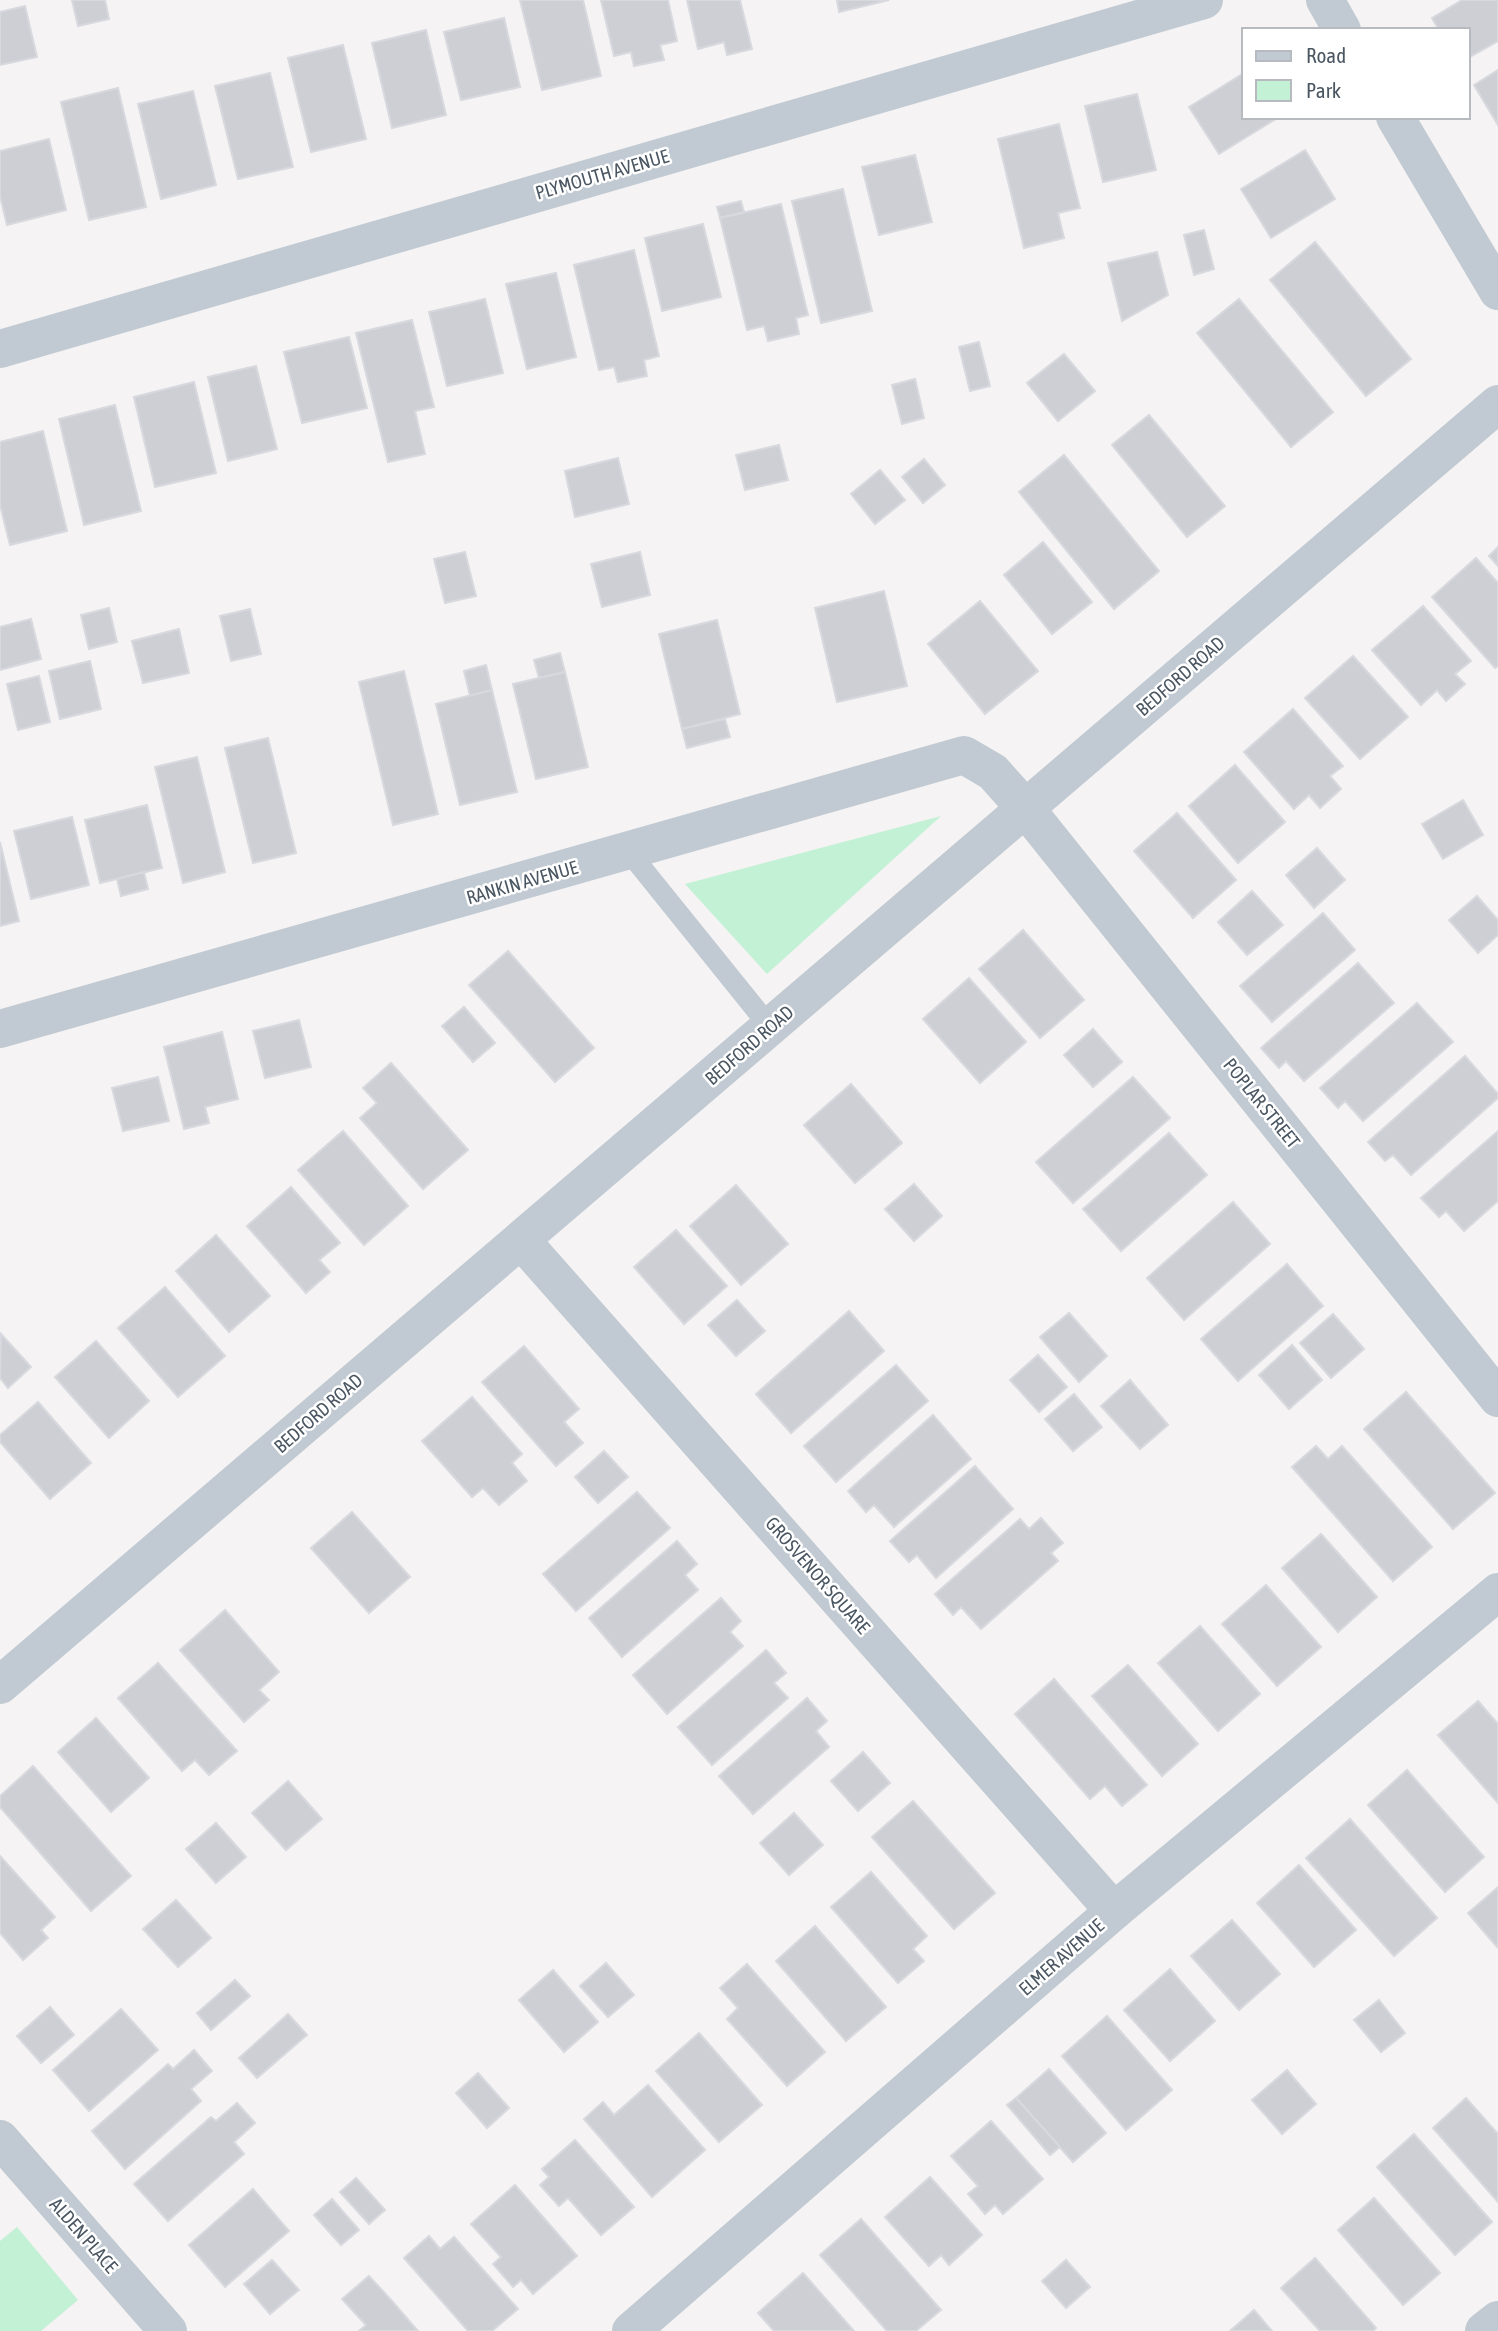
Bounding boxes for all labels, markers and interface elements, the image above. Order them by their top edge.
legend [1242,28,1470,119]
text: Road [1306,43,1346,67]
text: Park [1306,78,1341,102]
street label: PLYMOUTH AVENUE [533,144,671,204]
street label: BEDFORD ROAD [1131,632,1229,720]
street label: RANKIN AVENUE [464,856,580,908]
street label: BEDFORD ROAD [700,1001,798,1089]
street label: POPLAR STREET [1219,1054,1305,1153]
street label: BEDFORD ROAD [269,1369,367,1457]
street label: GROSVENOR SQUARE [761,1512,875,1638]
street label: ELMER AVENUE [1014,1914,1108,2000]
street label: ALDEN PLACE [46,2193,122,2277]

